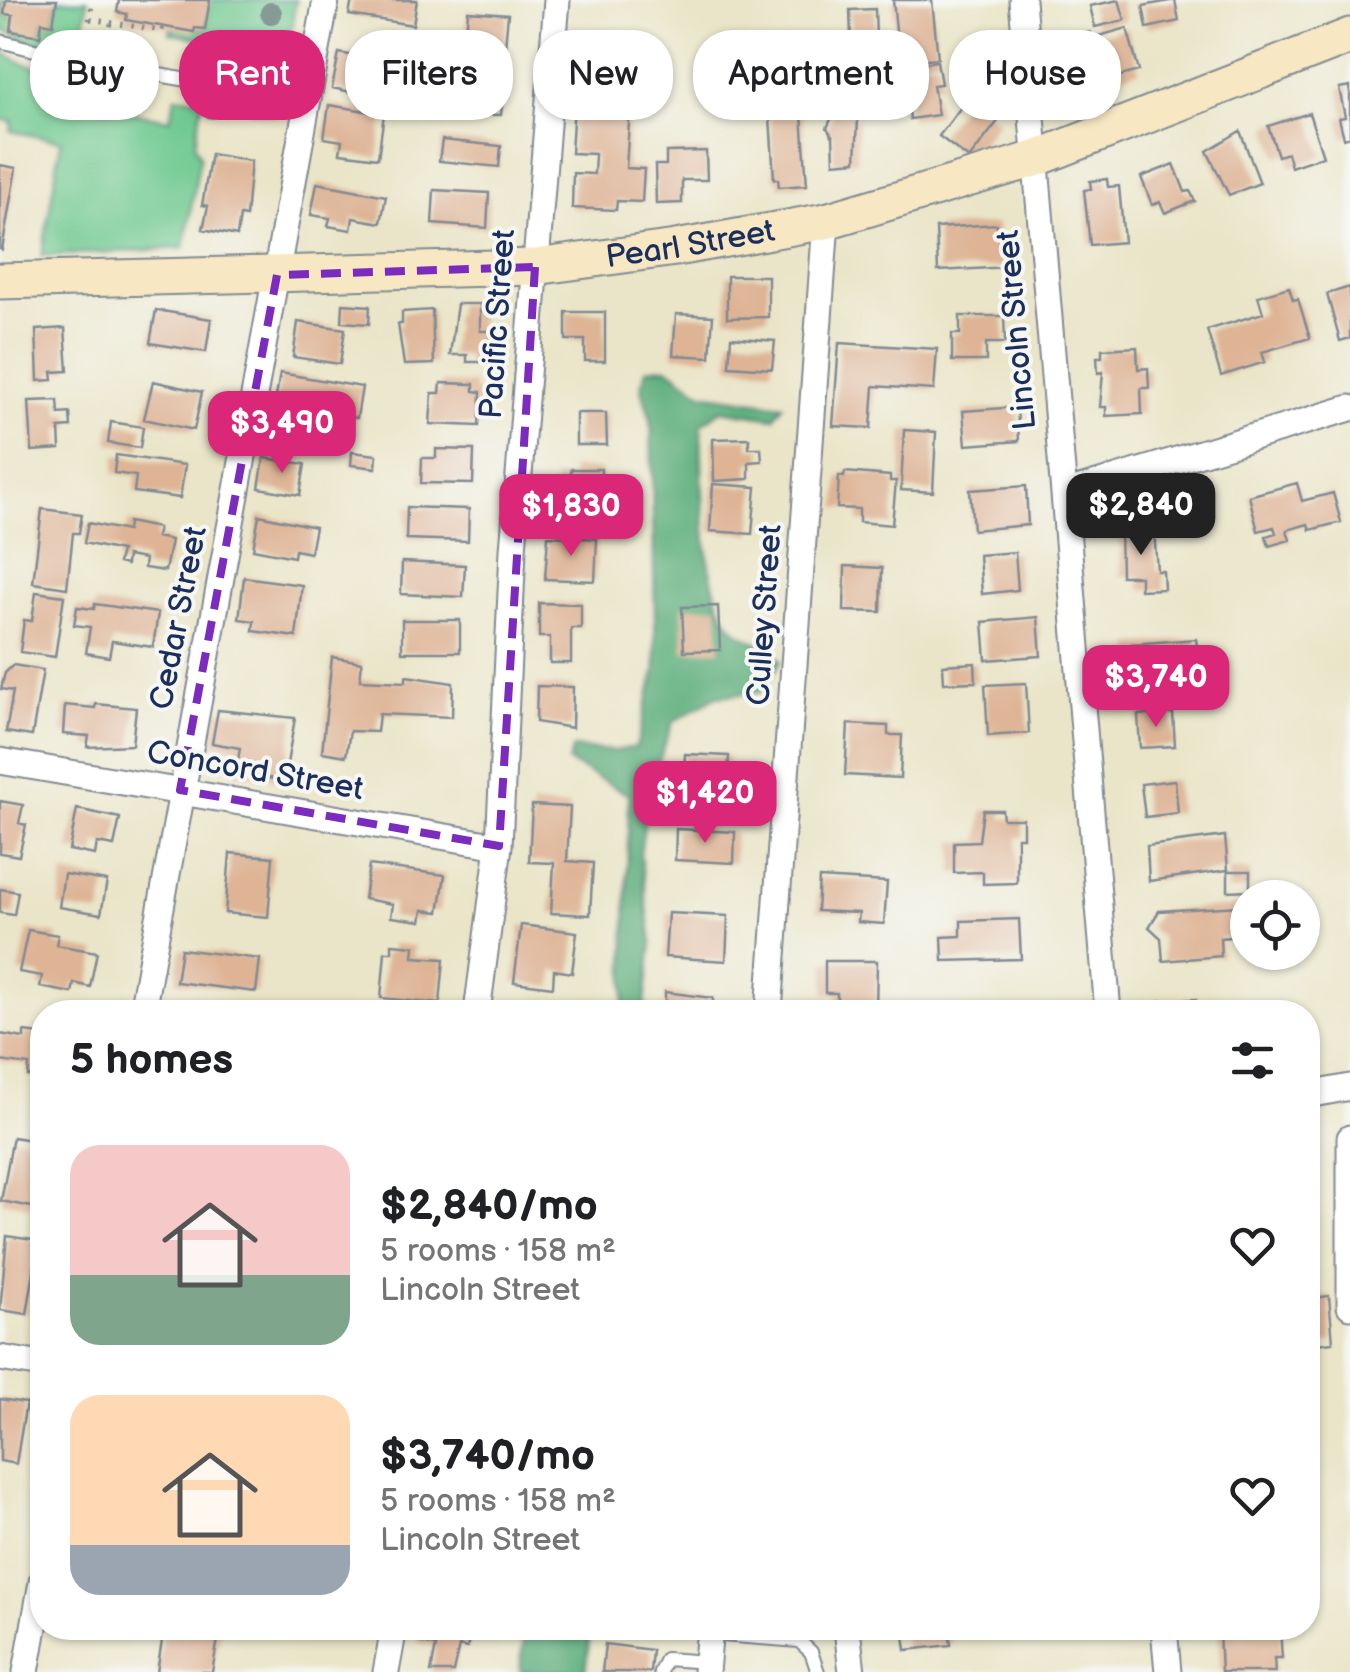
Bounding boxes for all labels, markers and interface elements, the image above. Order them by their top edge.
chip: Buy [30,30,159,120]
chip: Rent [179,30,325,120]
chip: Filters [345,30,513,120]
chip: New [533,30,673,120]
chip: Apartment [693,30,929,120]
chip: House [949,30,1121,120]
street label: Pearl Street [603,211,778,277]
street label: Pacific Street [472,228,524,420]
street label: Lincoln Street [989,228,1045,431]
pin: $3,490 [201,391,363,476]
text: $3,490 [230,404,334,443]
pin: $2,840 [1060,473,1222,558]
pin: $1,830 [490,474,652,559]
text: $2,840 [1088,486,1194,525]
text: $1,830 [521,487,621,526]
street label: Cedar Street [142,523,216,713]
street label: Culley Street [739,523,791,707]
pin: $3,740 [1075,645,1237,730]
text: $3,740 [1104,658,1208,697]
street label: Concord Street [144,733,367,809]
pin: $1,420 [624,761,786,846]
text: $1,420 [655,774,755,813]
map controls [1230,880,1320,970]
button: locate [1230,880,1320,970]
icon: filters [1225,1033,1280,1088]
text: 5 homes [70,1035,233,1086]
text: $2,840/mo [380,1181,598,1232]
icon: home [150,1185,270,1305]
icon: heart [1225,1218,1280,1273]
text: 5 rooms · 158 m² [380,1232,616,1271]
text: Lincoln Street [380,1271,580,1310]
text: $3,740/mo [380,1431,595,1482]
icon: home [150,1435,270,1555]
icon: heart [1225,1468,1280,1523]
text: 5 rooms · 158 m² [380,1482,616,1521]
text: Lincoln Street [380,1521,580,1560]

